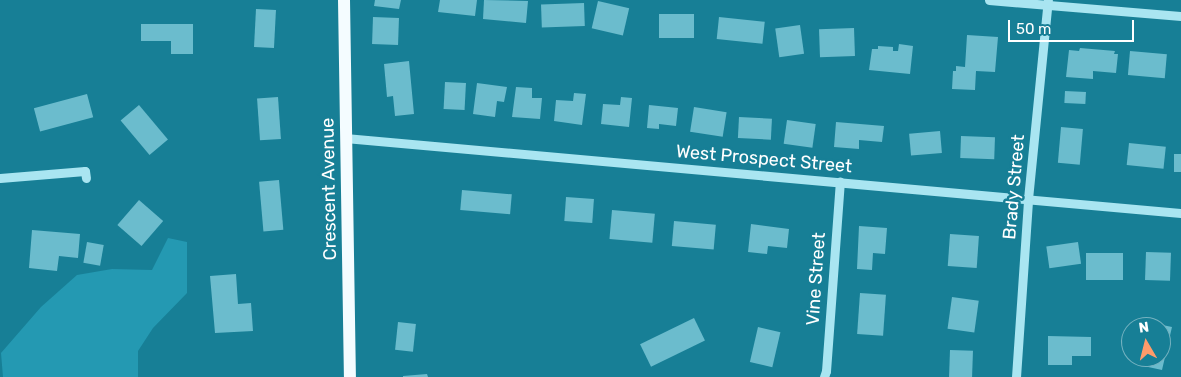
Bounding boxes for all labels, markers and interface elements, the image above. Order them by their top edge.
scale bar [1011,10,1137,42]
text: 50 m [1016,20,1051,38]
street label: Crescent Avenue [317,117,341,261]
street label: Brady Street [999,133,1029,241]
street label: West Prospect Street [675,141,853,177]
street label: Vine Street [802,232,830,326]
north arrow [1121,317,1171,367]
text: N [1138,319,1150,337]

